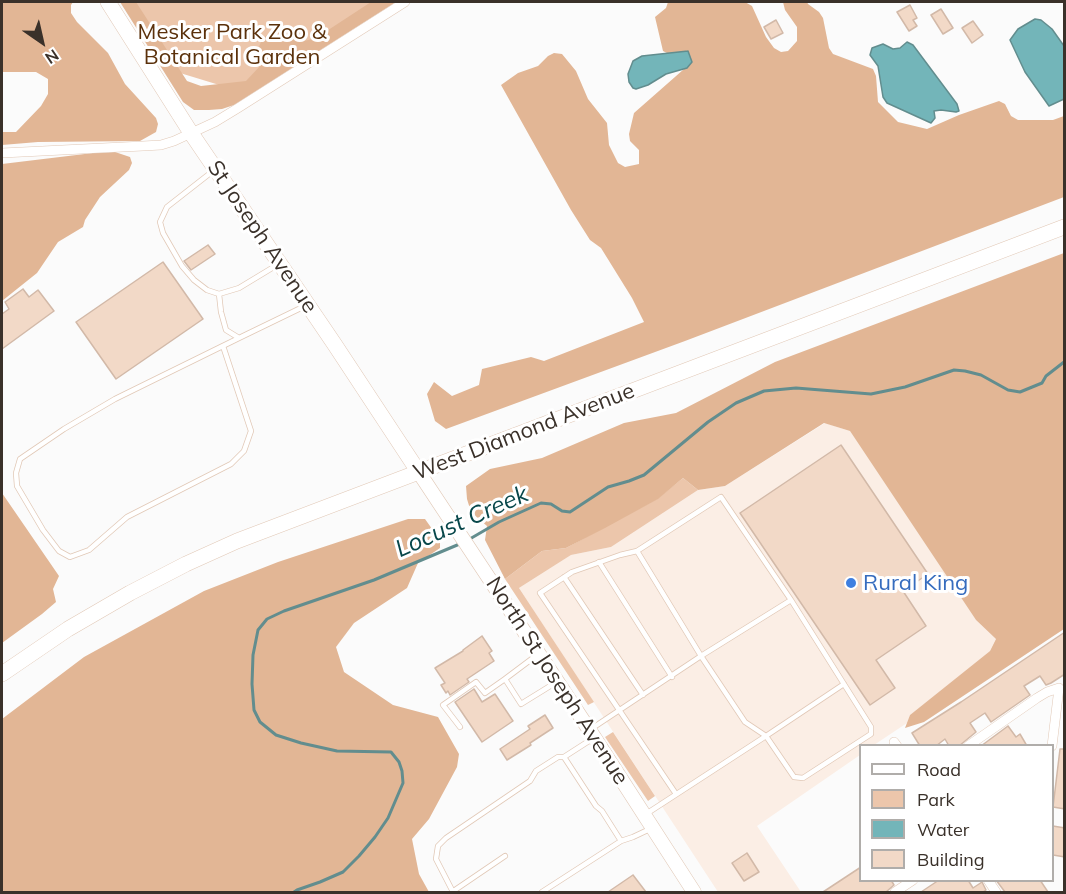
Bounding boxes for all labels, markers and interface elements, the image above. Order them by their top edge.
north arrow [12,12,72,72]
park label: Mesker Park Zoo & Botanical Garden [138,19,326,70]
text: N [41,45,63,69]
street label: St Joseph Avenue [201,156,323,318]
street label: West Diamond Avenue [410,378,638,486]
water label: Locust Creek [391,480,533,564]
place label: Rural King [863,570,968,596]
street label: North St Joseph Avenue [480,572,634,790]
marker: Rural King [844,576,858,590]
legend [859,744,1054,882]
text: Road [917,758,961,781]
text: Park [917,788,955,811]
text: Water [917,818,969,841]
text: Building [917,848,985,871]

